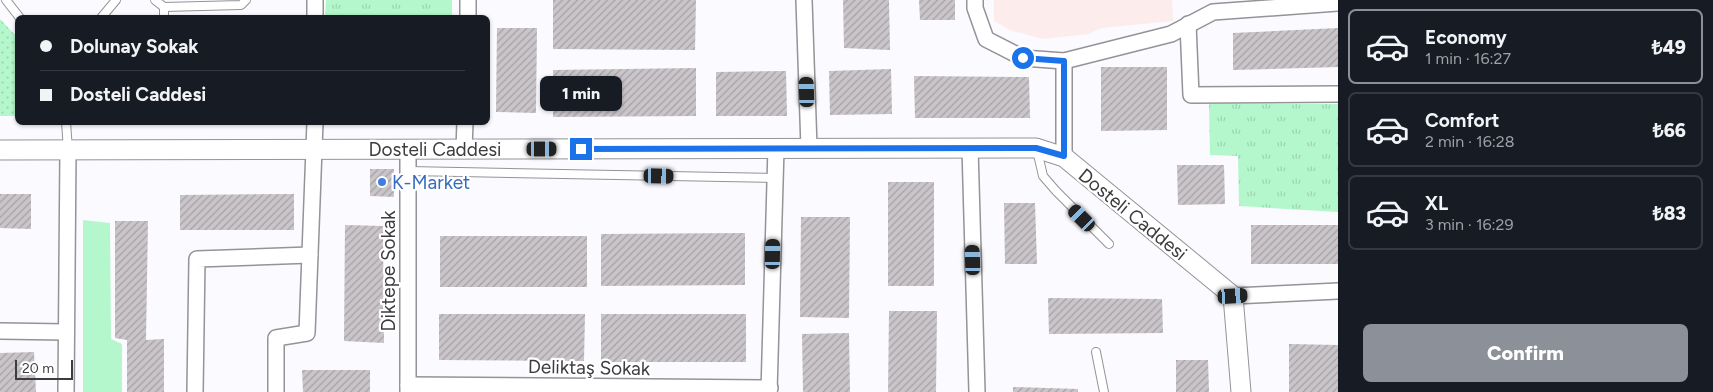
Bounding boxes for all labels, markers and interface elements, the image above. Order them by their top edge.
icon: car [1365,24,1410,69]
text: Economy [1425,26,1507,49]
text: Dolunay Sokak [70,35,199,58]
text: ₺49 [1652,36,1686,59]
route start [1012,47,1034,69]
text: 1 min · 16:27 [1425,49,1511,68]
callout: 1 min [540,76,622,112]
car [798,77,815,107]
text: Dosteli Caddesi [70,83,206,106]
text: 1 min [562,84,600,103]
icon: car [1365,107,1410,152]
text: Comfort [1425,109,1500,132]
text: ₺66 [1653,119,1686,142]
text: 2 min · 16:28 [1425,132,1515,151]
street label: Dosteli Caddesi [368,138,502,161]
route end [570,138,592,160]
car [527,142,557,157]
street label: Dosteli Caddesi [1074,164,1192,265]
car [643,168,674,184]
place label: K-Market [392,171,470,194]
marker: K-Market [376,176,388,188]
icon: car [1365,190,1410,235]
text: XL [1425,192,1448,215]
car [1066,202,1097,234]
text: ₺83 [1653,202,1686,225]
street label: Diktepe Sokak [377,210,400,332]
text: 3 min · 16:29 [1425,215,1514,234]
car [765,239,780,269]
car [964,245,981,275]
car [1217,288,1248,304]
button: Confirm [1363,324,1688,382]
street label: Deliktaş Sokak [528,355,651,380]
scale bar [15,357,72,380]
text: 20 m [22,360,54,377]

